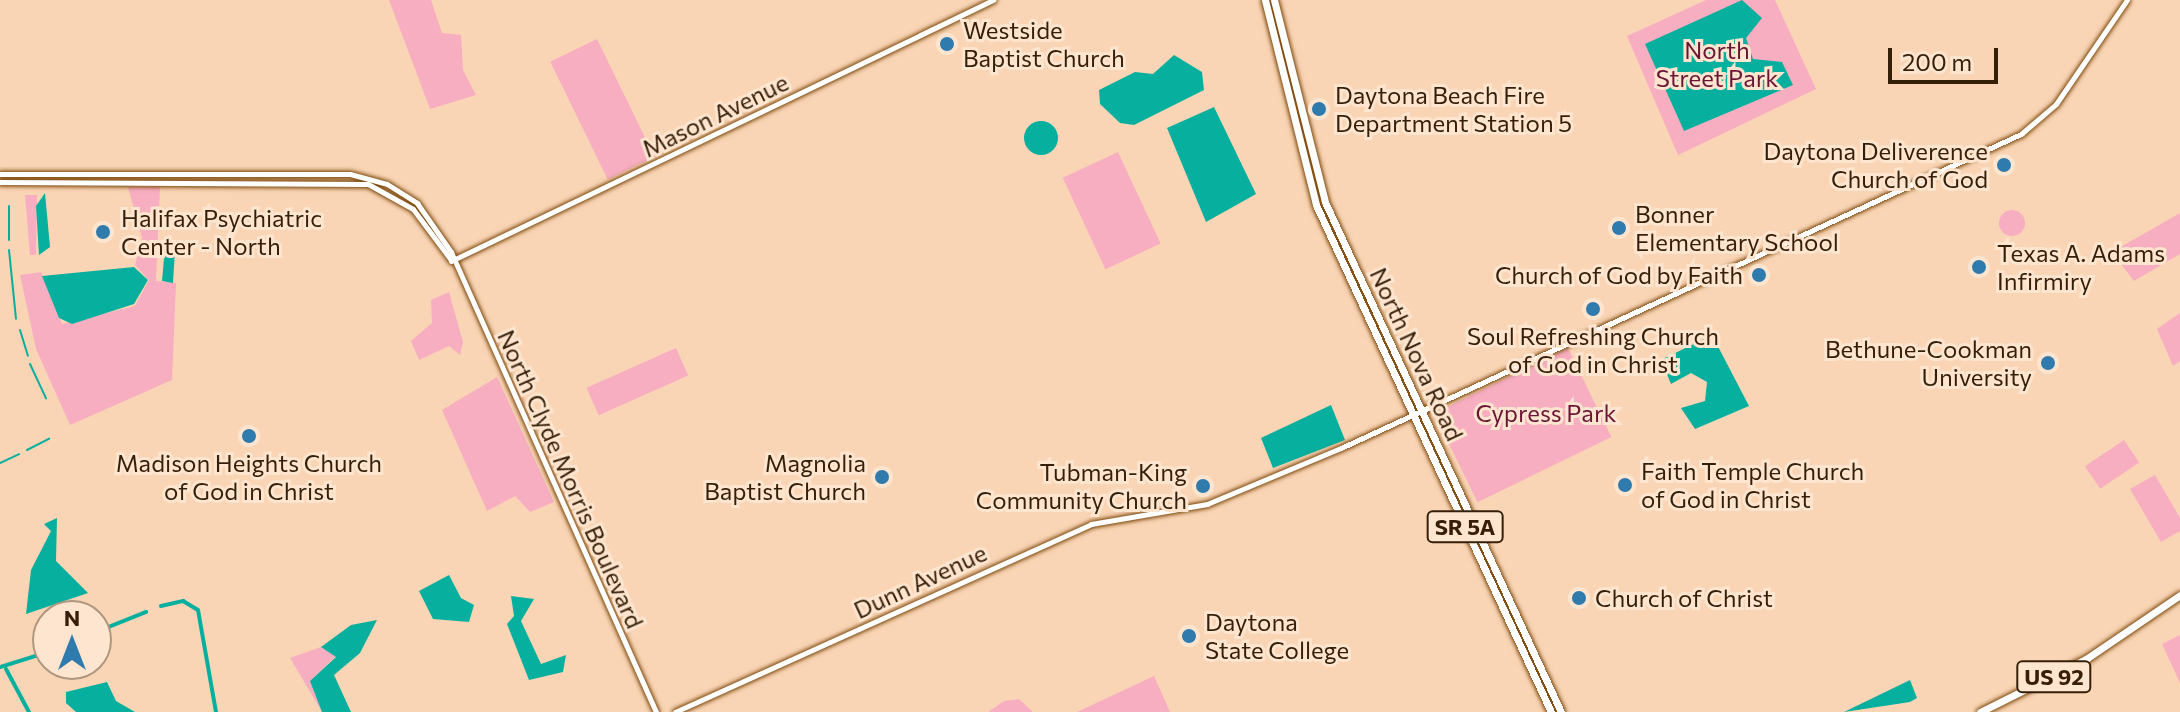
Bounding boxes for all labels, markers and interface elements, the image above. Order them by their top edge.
place label: Westside Baptist Church [963,16,1125,72]
scale bar [1892,32,2002,82]
marker: Westside Baptist Church [938,35,956,53]
park label: North Street Park [1656,36,1778,92]
text: 200 m [1902,47,1972,76]
street label: Mason Avenue [637,67,793,163]
place label: Daytona Beach Fire Department Station 5 [1335,81,1572,137]
marker: Daytona Beach Fire Department Station 5 [1310,100,1328,118]
place label: Daytona Deliverence Church of God [1763,137,1988,193]
marker: Daytona Deliverence Church of God [1995,156,2013,174]
place label: Bonner Elementary School [1635,200,1839,256]
place label: Halifax Psychiatric Center - North [121,204,322,260]
marker: Bonner Elementary School [1610,219,1628,237]
marker: Halifax Psychiatric Center - North [92,221,114,243]
place label: Texas A. Adams Infirmiry [1997,239,2165,295]
marker: Texas A. Adams Infirmiry [1968,256,1990,278]
place label: Church of God by Faith [1495,261,1743,289]
street label: North Nova Road [1364,263,1470,445]
marker: Church of God by Faith [1750,266,1768,284]
marker: Soul Refreshing Church of God in Christ [1584,300,1602,318]
place label: Soul Refreshing Church of God in Christ [1467,322,1719,378]
street label: North Clyde Morris Boulevard [492,325,650,633]
place label: Bethune-Cookman University [1825,335,2032,391]
marker: Bethune-Cookman University [2039,354,2057,372]
park label: Cypress Park [1475,399,1617,427]
marker: Madison Heights Church of God in Christ [240,427,258,445]
place label: Madison Heights Church of God in Christ [116,449,382,505]
place label: Magnolia Baptist Church [704,449,866,505]
place label: Faith Temple Church of God in Christ [1641,457,1864,513]
place label: Tubman-King Community Church [976,458,1187,514]
marker: Magnolia Baptist Church [873,468,891,486]
marker: Faith Temple Church of God in Christ [1616,476,1634,494]
marker: Tubman-King Community Church [1194,477,1212,495]
road number: SR 5A [1425,509,1505,545]
street label: Dunn Avenue [849,538,991,624]
place label: Church of Christ [1595,584,1773,612]
marker: Church of Christ [1570,589,1588,607]
north arrow [32,600,112,680]
text: N [64,604,80,631]
place label: Daytona State College [1205,608,1349,664]
marker: Daytona State College [1180,627,1198,645]
road number: US 92 [2016,659,2092,695]

